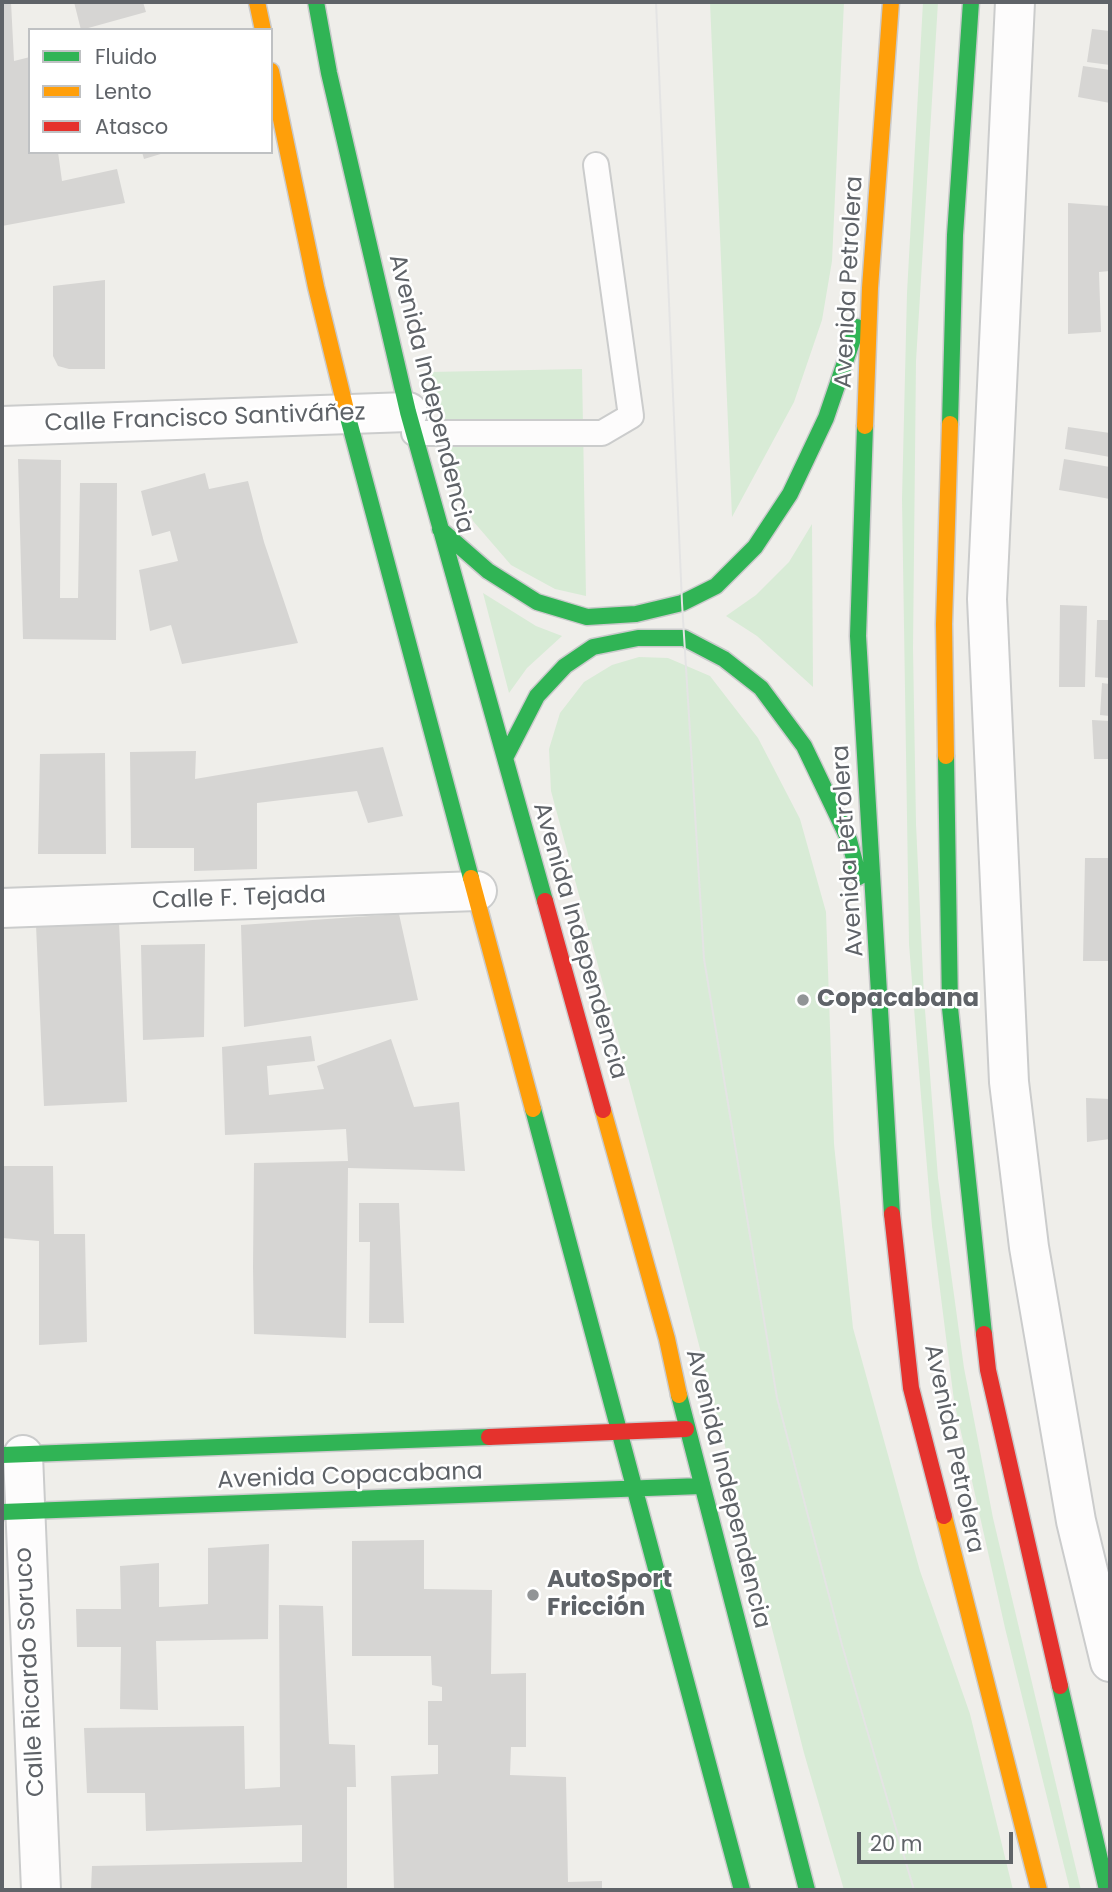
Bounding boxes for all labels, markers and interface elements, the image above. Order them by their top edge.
legend [28,28,273,154]
text: Fluido [95,42,157,71]
text: Lento [95,77,152,106]
text: Atasco [95,112,168,141]
street label: Avenida Petrolera [830,175,870,389]
street label: Avenida Independencia [381,251,479,537]
street label: Calle Francisco Santiváñez [44,399,366,439]
street label: Avenida Petrolera [827,744,871,958]
street label: Avenida Independencia [526,799,632,1083]
street label: Calle F. Tejada [152,882,326,916]
place label: Copacabana [817,986,979,1014]
marker: Copacabana [795,992,811,1008]
street label: Avenida Petrolera [917,1342,989,1556]
street label: Avenida Independencia [678,1346,776,1632]
street label: Avenida Copacabana [217,1458,483,1496]
street label: Calle Ricardo Soruco [10,1547,52,1797]
place label: AutoSport Fricción [547,1567,672,1623]
marker: AutoSport Fricción [525,1587,541,1603]
scale bar [860,1818,1016,1862]
text: 20 m [870,1829,923,1858]

